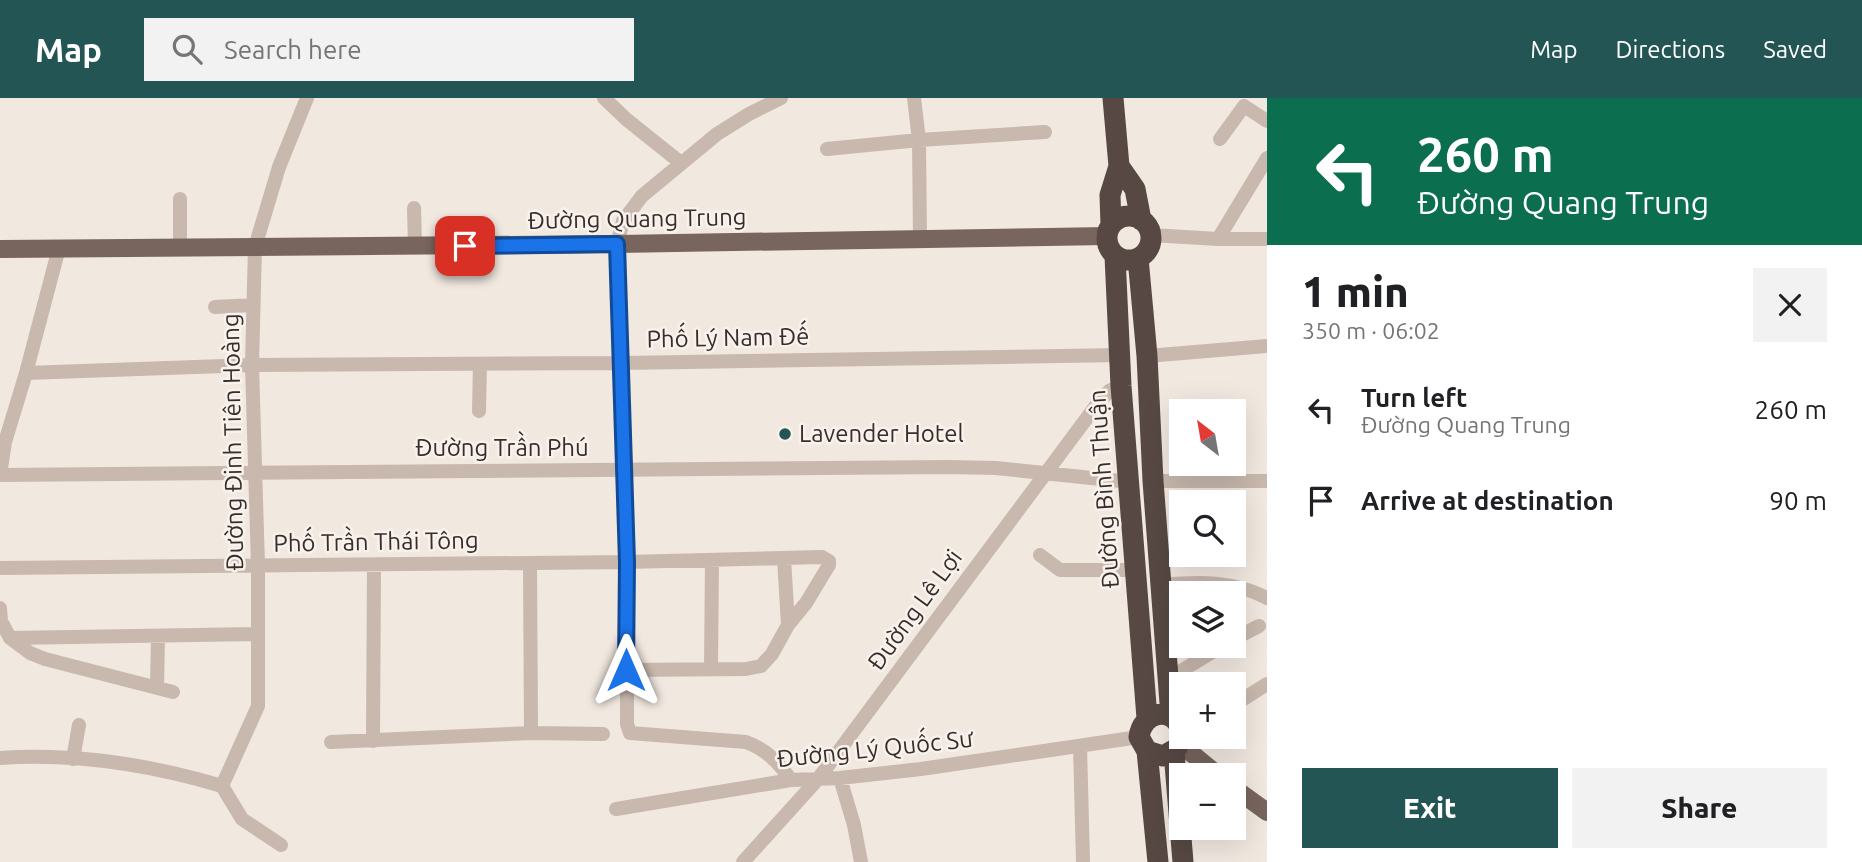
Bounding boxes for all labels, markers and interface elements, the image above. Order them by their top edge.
search box [144,18,634,81]
icon: search [168,30,206,68]
text: Map [35,31,102,68]
text: Search here [224,35,362,64]
text: Map [1530,36,1577,63]
text: Directions [1615,36,1725,63]
text: Saved [1763,36,1827,63]
icon: left [1302,126,1393,217]
text: 260 m [1417,126,1554,181]
text: Đường Quang Trung [1417,184,1709,220]
street label: Đường Quang Trung [527,203,747,234]
pin [435,216,495,276]
icon: arrive [446,227,484,265]
text: 1 min [1302,268,1409,315]
button: close [1753,268,1827,342]
street label: Đường Đinh Tiên Hoàng [217,313,248,571]
text: 350 m · 06:02 [1302,318,1440,343]
street label: Phố Lý Nam Đế [646,319,810,352]
text: Turn left [1361,383,1467,412]
street label: Đường Bình Thuận [1083,389,1124,589]
icon: left [1302,391,1340,429]
text: 260 m [1755,395,1827,424]
north arrow [1169,399,1246,476]
map controls [1169,399,1246,840]
text: Đường Quang Trung [1361,412,1571,437]
place label: Lavender Hotel [799,420,964,447]
marker: Lavender Hotel [777,426,793,442]
street label: Đường Trần Phú [415,430,589,461]
icon: arrive [1302,482,1340,520]
text: Arrive at destination [1361,486,1614,515]
text: 90 m [1769,486,1827,515]
button: search [1169,490,1246,567]
street label: Phố Trần Thái Tông [273,522,479,557]
street label: Đường Lê Lợi [862,544,967,675]
button: layers [1169,581,1246,658]
position arrow [589,633,663,707]
button: + [1169,672,1246,749]
street label: Đường Lý Quốc Sư [775,721,975,772]
button: − [1169,763,1246,840]
button: Exit [1302,768,1558,848]
button: Share [1572,768,1827,848]

